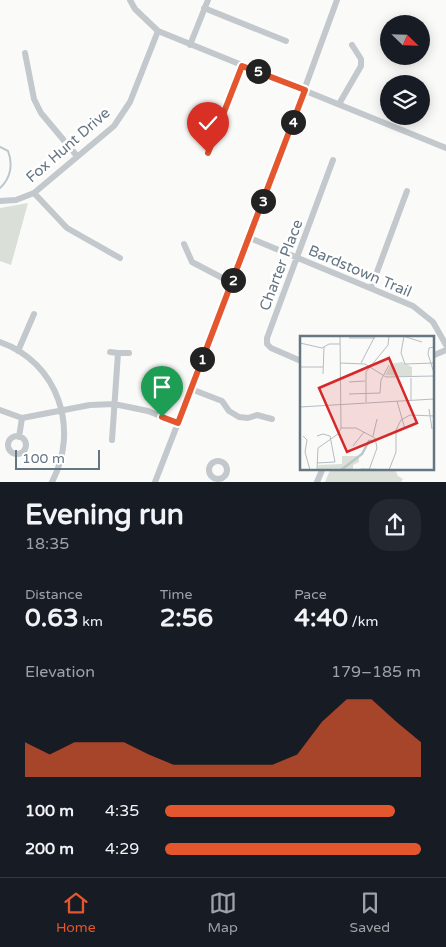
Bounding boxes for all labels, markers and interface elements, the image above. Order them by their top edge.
north arrow [380,15,430,65]
map controls [380,15,430,125]
pin: 5 [246,58,270,84]
text: 5 [254,63,263,80]
button: layers [380,75,430,125]
pin [187,102,229,153]
street label: Fox Hunt Drive [22,104,114,186]
icon: check [194,109,222,137]
pin: 4 [280,110,306,134]
text: 4 [289,114,298,131]
pin: 3 [250,188,276,214]
text: 3 [259,193,268,210]
street label: Charter Place [255,217,307,313]
street label: Bardstown Trail [306,241,414,301]
pin: 2 [220,268,246,292]
text: 2 [229,272,238,289]
inset map [300,336,434,470]
pin: 1 [190,346,214,372]
text: 1 [198,351,207,368]
pin [141,366,183,417]
icon: arrive [148,373,176,401]
scale bar [15,447,100,470]
text: 100 m [22,450,65,467]
text: Evening run [25,498,184,532]
button: share [369,499,421,551]
text: 18:35 [25,534,69,554]
text: Distance [25,586,83,603]
text: Time [160,586,192,603]
text: Pace [294,586,327,603]
text: 0.63 [25,603,79,633]
text: 2:56 [160,603,213,633]
text: 4:40 [294,603,348,633]
text: km [79,613,103,630]
text: /km [348,613,378,630]
text: Elevation [25,662,95,682]
text: 179–185 m [331,662,421,682]
text: 100 m [25,801,74,821]
text: 4:35 [105,801,139,821]
text: 200 m [25,839,74,859]
text: 4:29 [105,839,139,859]
tab: Home [56,889,96,936]
tab: Map [207,889,238,936]
tab: Saved [350,889,390,936]

